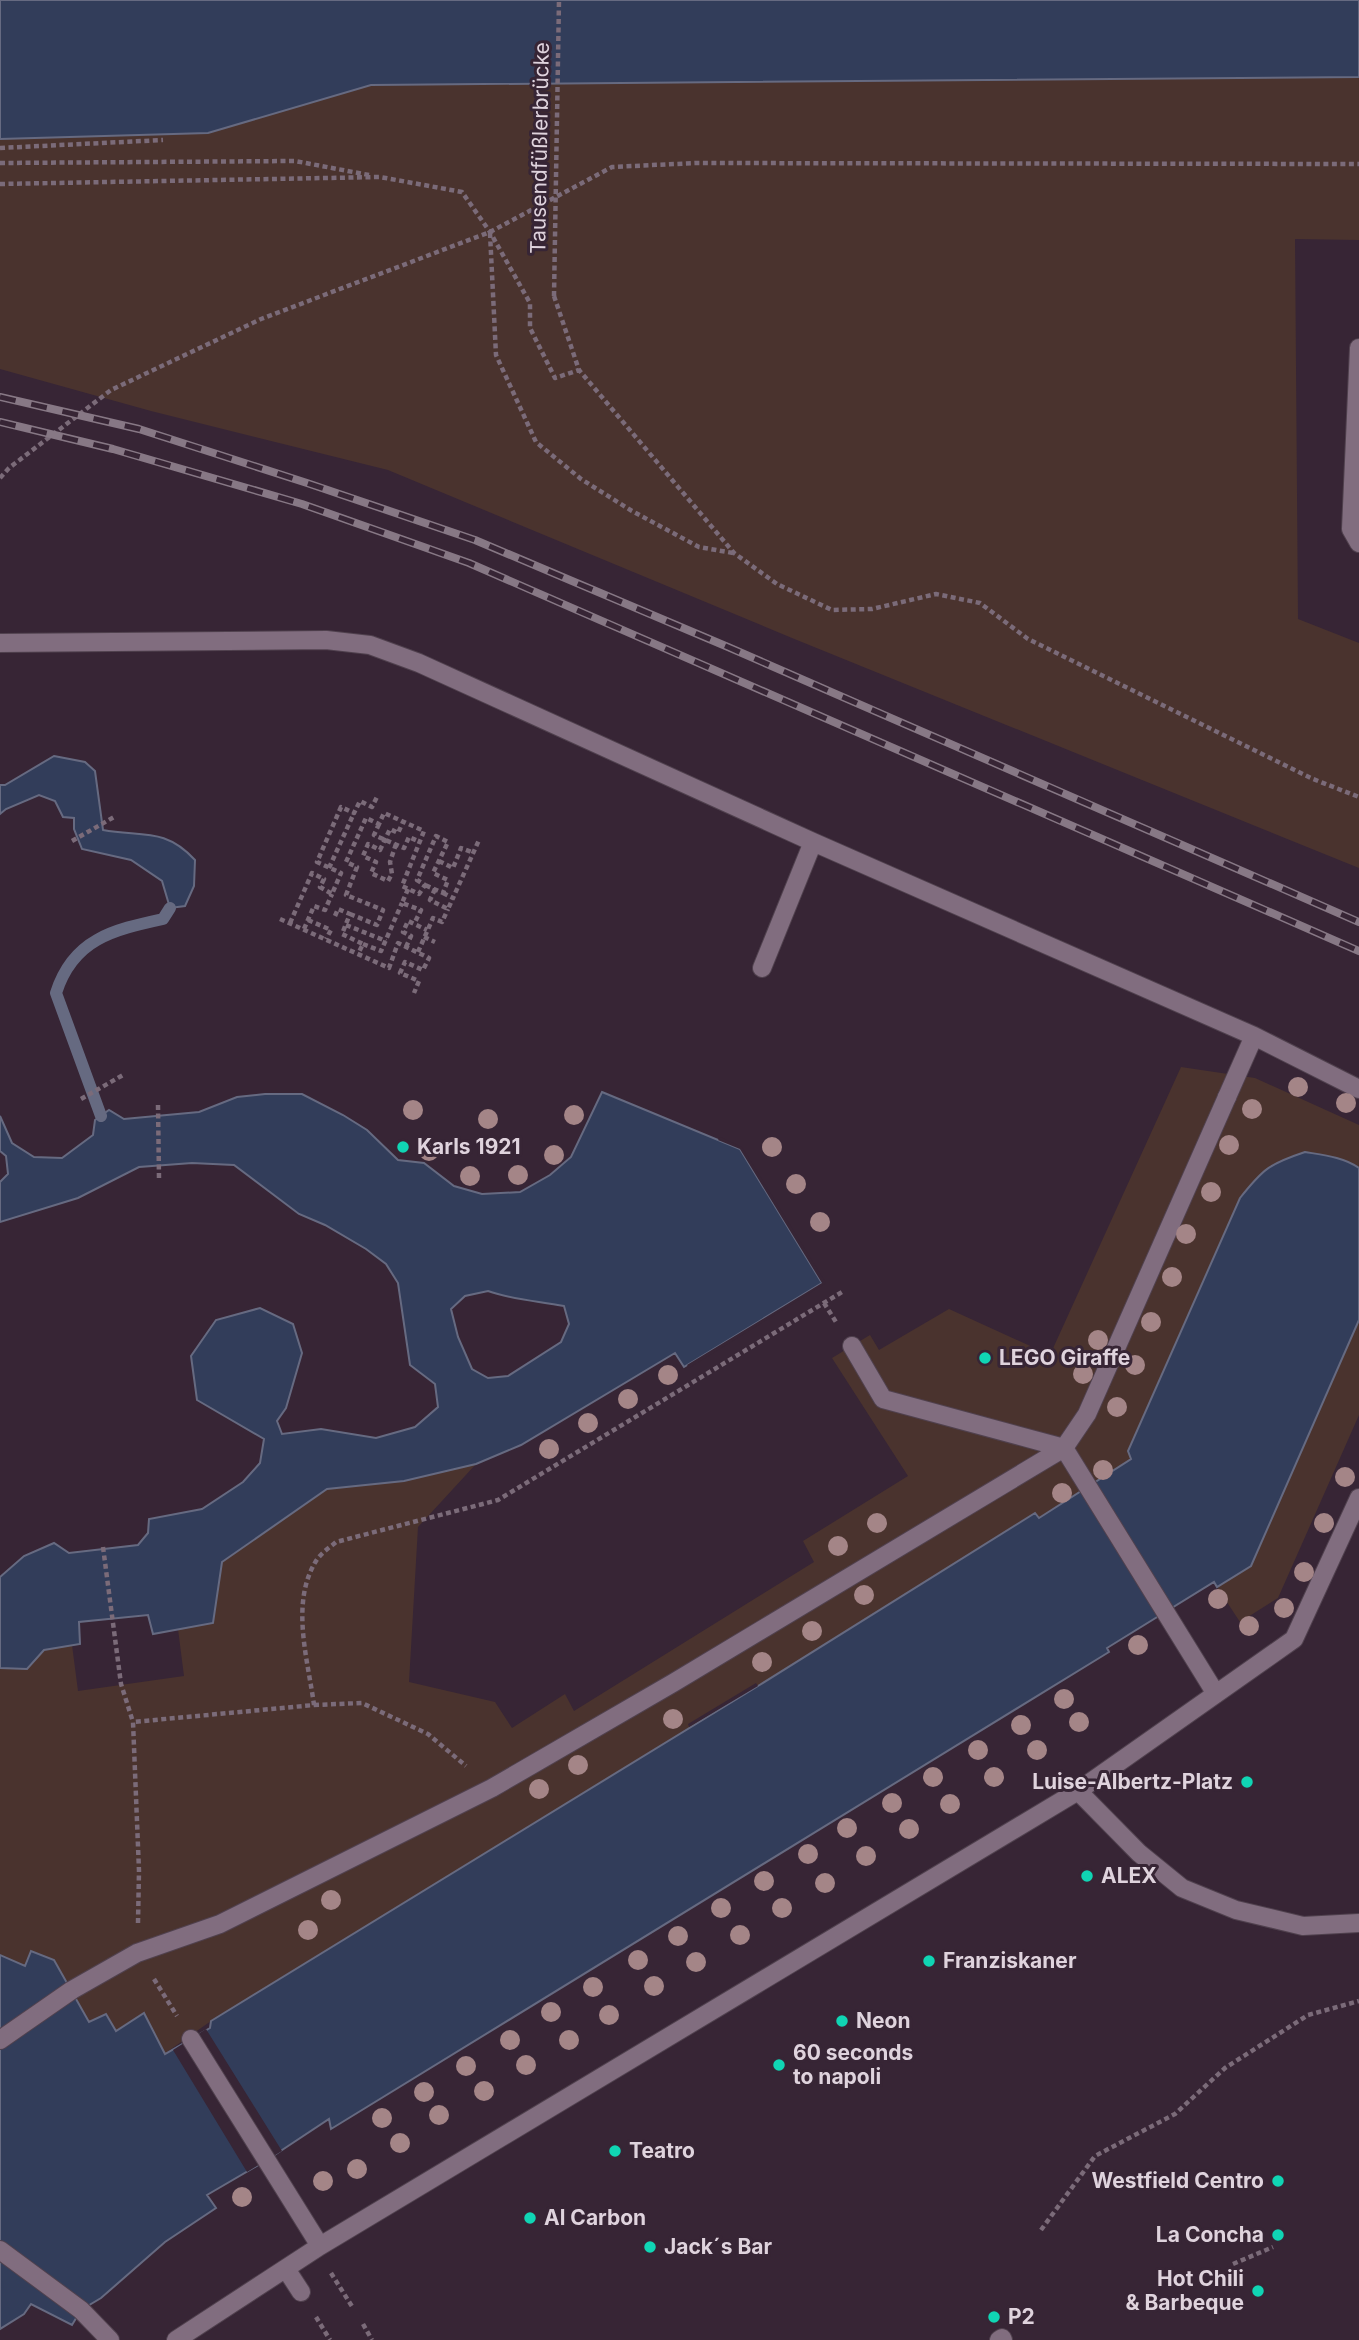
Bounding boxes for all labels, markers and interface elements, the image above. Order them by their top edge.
street label: Tausendfüßlerbrücke [525,42,554,254]
place label: Karls 1921 [417,1134,521,1159]
marker: Karls 1921 [395,1139,411,1155]
place label: LEGO Giraffe [999,1345,1130,1370]
marker: LEGO Giraffe [977,1350,993,1366]
place label: Luise-Albertz-Platz [1032,1769,1233,1794]
marker: Luise-Albertz-Platz [1239,1774,1255,1790]
place label: ALEX [1101,1863,1157,1888]
marker: ALEX [1079,1868,1095,1884]
place label: Franziskaner [943,1948,1077,1973]
marker: Franziskaner [921,1953,937,1969]
place label: Neon [856,2008,910,2033]
marker: Neon [834,2013,850,2029]
place label: 60 seconds to napoli [793,2040,913,2089]
marker: 60 seconds to napoli [771,2057,787,2073]
place label: Teatro [629,2138,695,2163]
marker: Teatro [607,2143,623,2159]
place label: Westfield Centro [1092,2168,1264,2193]
marker: Westfield Centro [1270,2173,1286,2189]
place label: Al Carbon [544,2205,646,2230]
marker: Al Carbon [522,2210,538,2226]
place label: La Concha [1156,2222,1264,2247]
marker: La Concha [1270,2227,1286,2243]
place label: Jack´s Bar [664,2234,772,2259]
marker: Jack´s Bar [642,2239,658,2255]
place label: Hot Chili & Barbeque [1125,2266,1244,2315]
marker: Hot Chili & Barbeque [1250,2283,1266,2299]
place label: P2 [1008,2304,1035,2329]
marker: P2 [986,2309,1002,2325]

